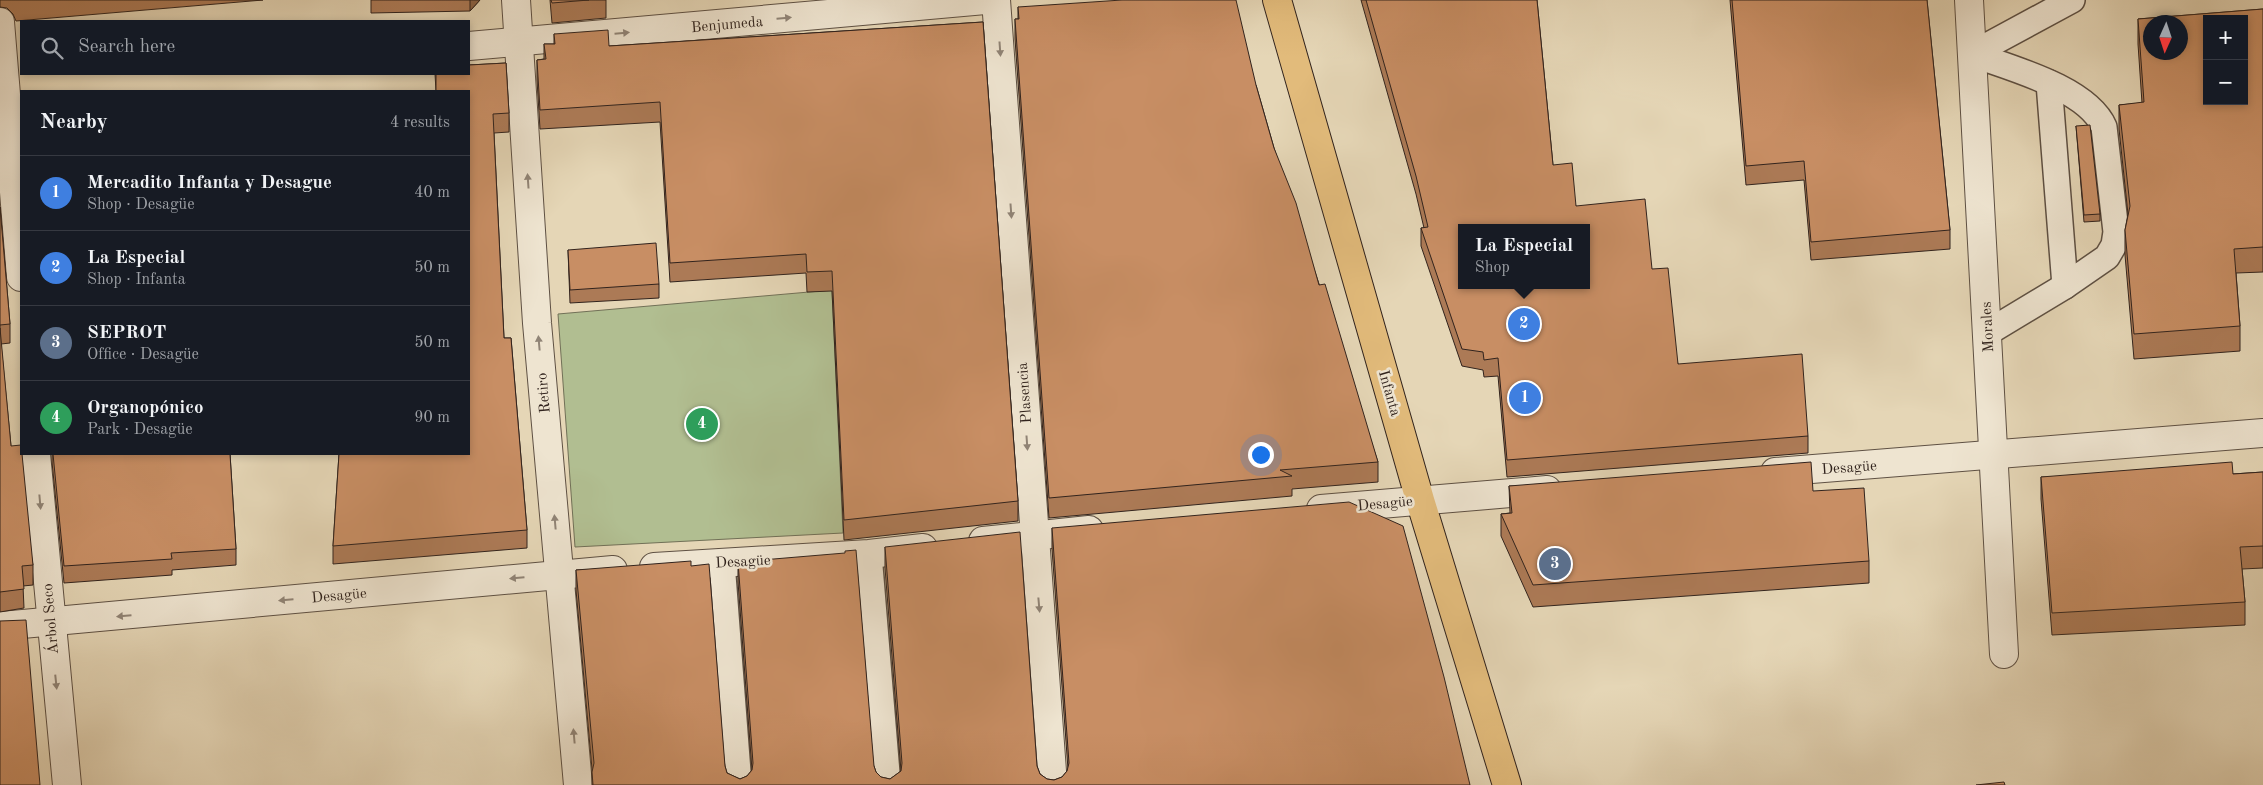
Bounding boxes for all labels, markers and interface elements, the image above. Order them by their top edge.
one-way arrow [776,14,792,22]
street label: Benjumeda [691,15,764,36]
north arrow [2143,15,2188,60]
map controls [2203,15,2248,105]
button: + [2203,15,2248,60]
search box [20,20,470,75]
one-way arrow [614,29,630,37]
icon: search [38,34,66,62]
text: Search here [78,38,175,57]
one-way arrow [996,41,1004,57]
button: − [2203,60,2248,105]
text: Nearby [40,112,108,133]
text: 4 results [390,115,450,131]
one-way arrow [524,173,532,189]
text: Mercadito Infanta y Desague [87,174,332,193]
text: 1 [51,185,61,201]
text: 40 m [414,185,450,201]
text: Shop · Desagüe [87,197,195,213]
one-way arrow [1007,203,1015,219]
popup [1458,224,1590,289]
text: La Especial [1475,237,1573,256]
text: La Especial [87,249,185,268]
text: 2 [51,260,61,276]
text: 50 m [414,260,450,276]
text: Shop [1475,260,1510,276]
text: Shop · Infanta [87,272,186,288]
street label: Morales [1980,301,1997,353]
pin: 2 [1508,305,1540,343]
text: SEPROT [87,324,166,343]
text: 3 [51,335,61,351]
text: 50 m [414,335,450,351]
one-way arrow [535,335,543,351]
text: Office · Desagüe [87,347,199,363]
street label: Plasencia [1016,361,1035,424]
street label: Infanta [1375,369,1402,419]
street label: Retiro [535,372,554,414]
pin: 1 [1509,379,1541,417]
text: Organopónico [87,399,204,418]
pin: 4 [686,405,718,443]
text: 4 [51,410,61,426]
text: 90 m [414,410,450,426]
text: Park · Desagüe [87,422,193,438]
one-way arrow [1023,435,1031,451]
your location [1248,442,1274,468]
street label: Desagüe [1821,459,1877,478]
one-way arrow [36,495,44,511]
street label: Desagüe [1357,495,1414,514]
one-way arrow [551,514,559,530]
pin: 3 [1539,545,1571,583]
street label: Desagüe [715,554,771,571]
one-way arrow [509,574,525,582]
street label: Árbol Seco [38,583,62,655]
street label: Desagüe [311,587,368,606]
one-way arrow [278,597,294,605]
one-way arrow [1035,597,1043,613]
one-way arrow [116,612,132,620]
one-way arrow [53,674,61,690]
one-way arrow [570,728,578,744]

